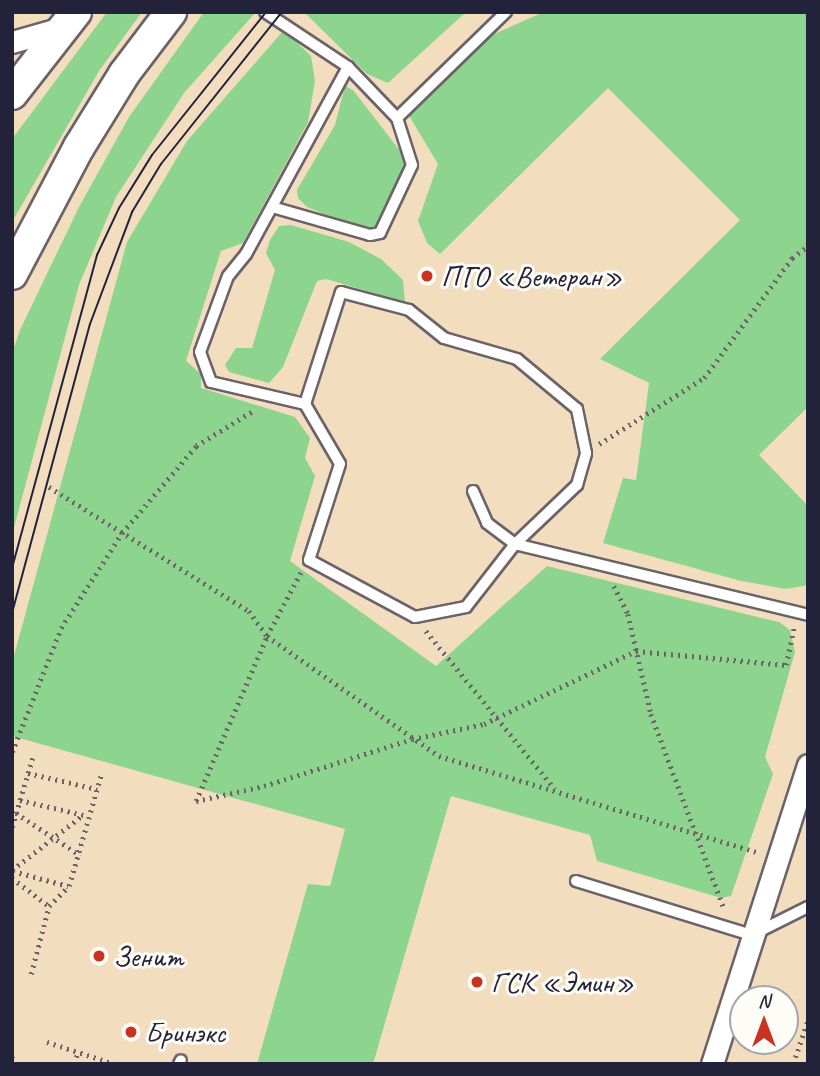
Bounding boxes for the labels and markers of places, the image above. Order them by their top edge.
place label: ПГО «Ветеран» [441,258,622,294]
marker: ПГО «Ветеран» [419,268,435,284]
place label: Зенит [113,938,183,974]
marker: Зенит [91,948,107,964]
place label: ГСК «Эмин» [491,964,634,1000]
marker: ГСК «Эмин» [469,974,485,990]
place label: Бринэкс [145,1014,225,1050]
marker: Бринэкс [123,1024,139,1040]

